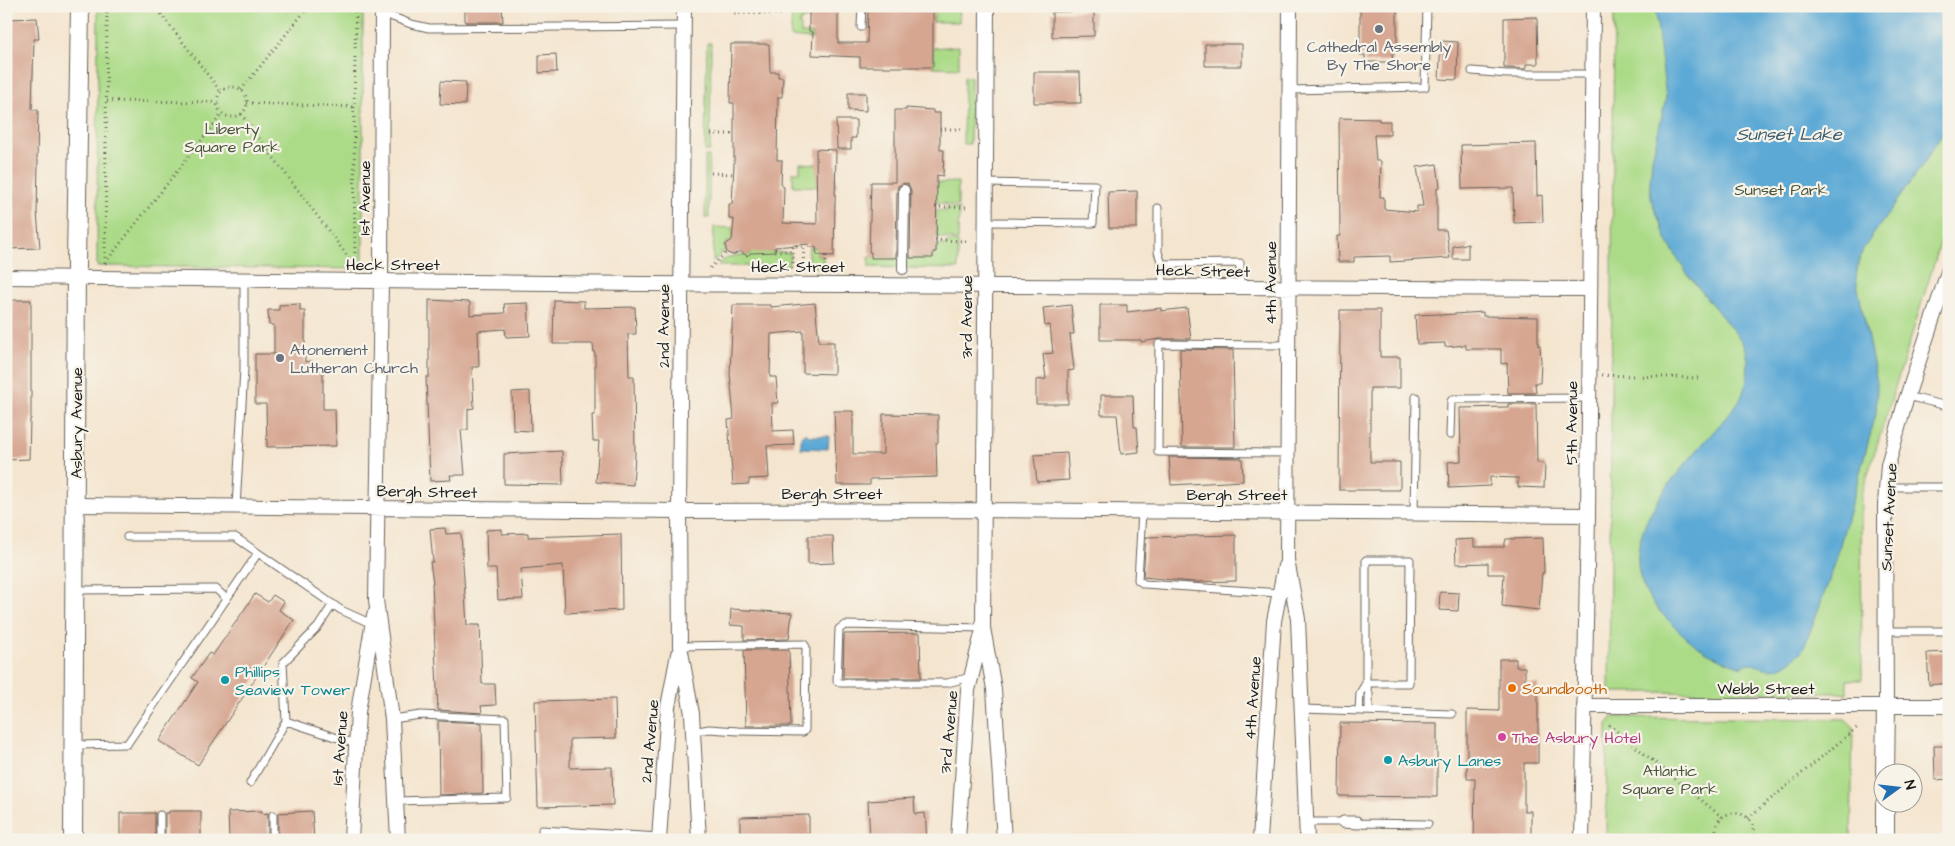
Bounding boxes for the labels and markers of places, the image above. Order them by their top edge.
marker: Cathedral Assembly By The Shore [1373,23,1385,35]
place label: Cathedral Assembly By The Shore [1307,36,1451,77]
place label: Atonement Lutheran Church [290,339,418,379]
marker: Atonement Lutheran Church [274,352,286,364]
place label: Phillips Seaview Tower [235,661,350,701]
marker: Phillips Seaview Tower [219,674,231,686]
place label: Soundbooth [1522,678,1607,700]
marker: Soundbooth [1506,682,1518,694]
place label: The Asbury Hotel [1512,727,1641,750]
marker: The Asbury Hotel [1496,731,1508,743]
place label: Asbury Lanes [1398,750,1501,773]
marker: Asbury Lanes [1382,754,1394,766]

